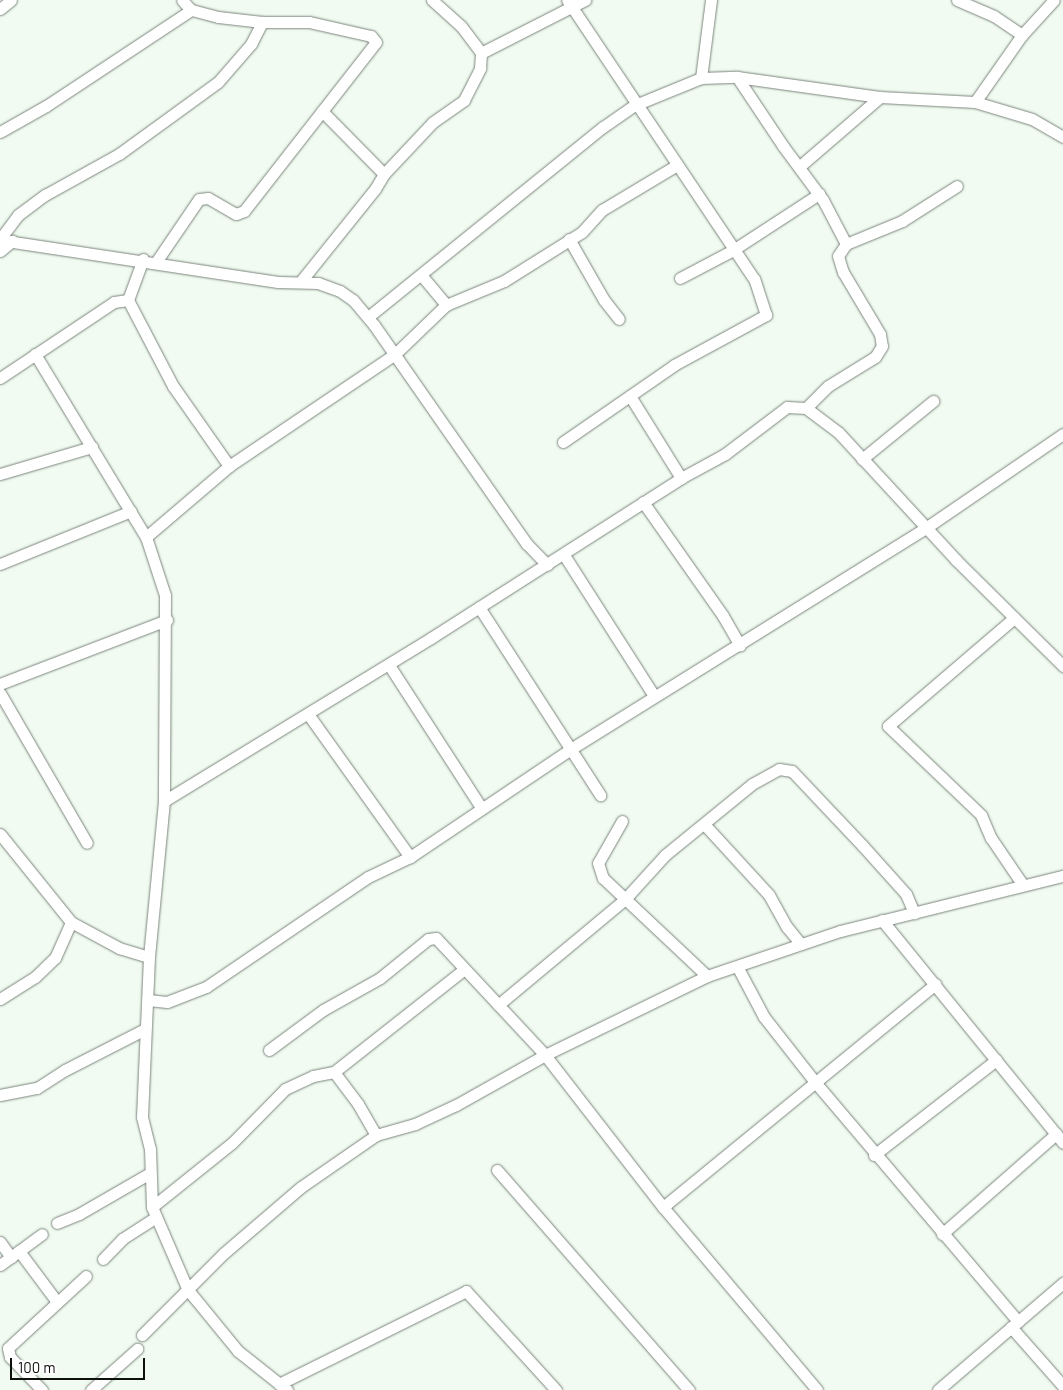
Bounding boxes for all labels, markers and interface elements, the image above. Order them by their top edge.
scale bar [12,1348,148,1380]
text: 100 m [18,1358,56,1376]

